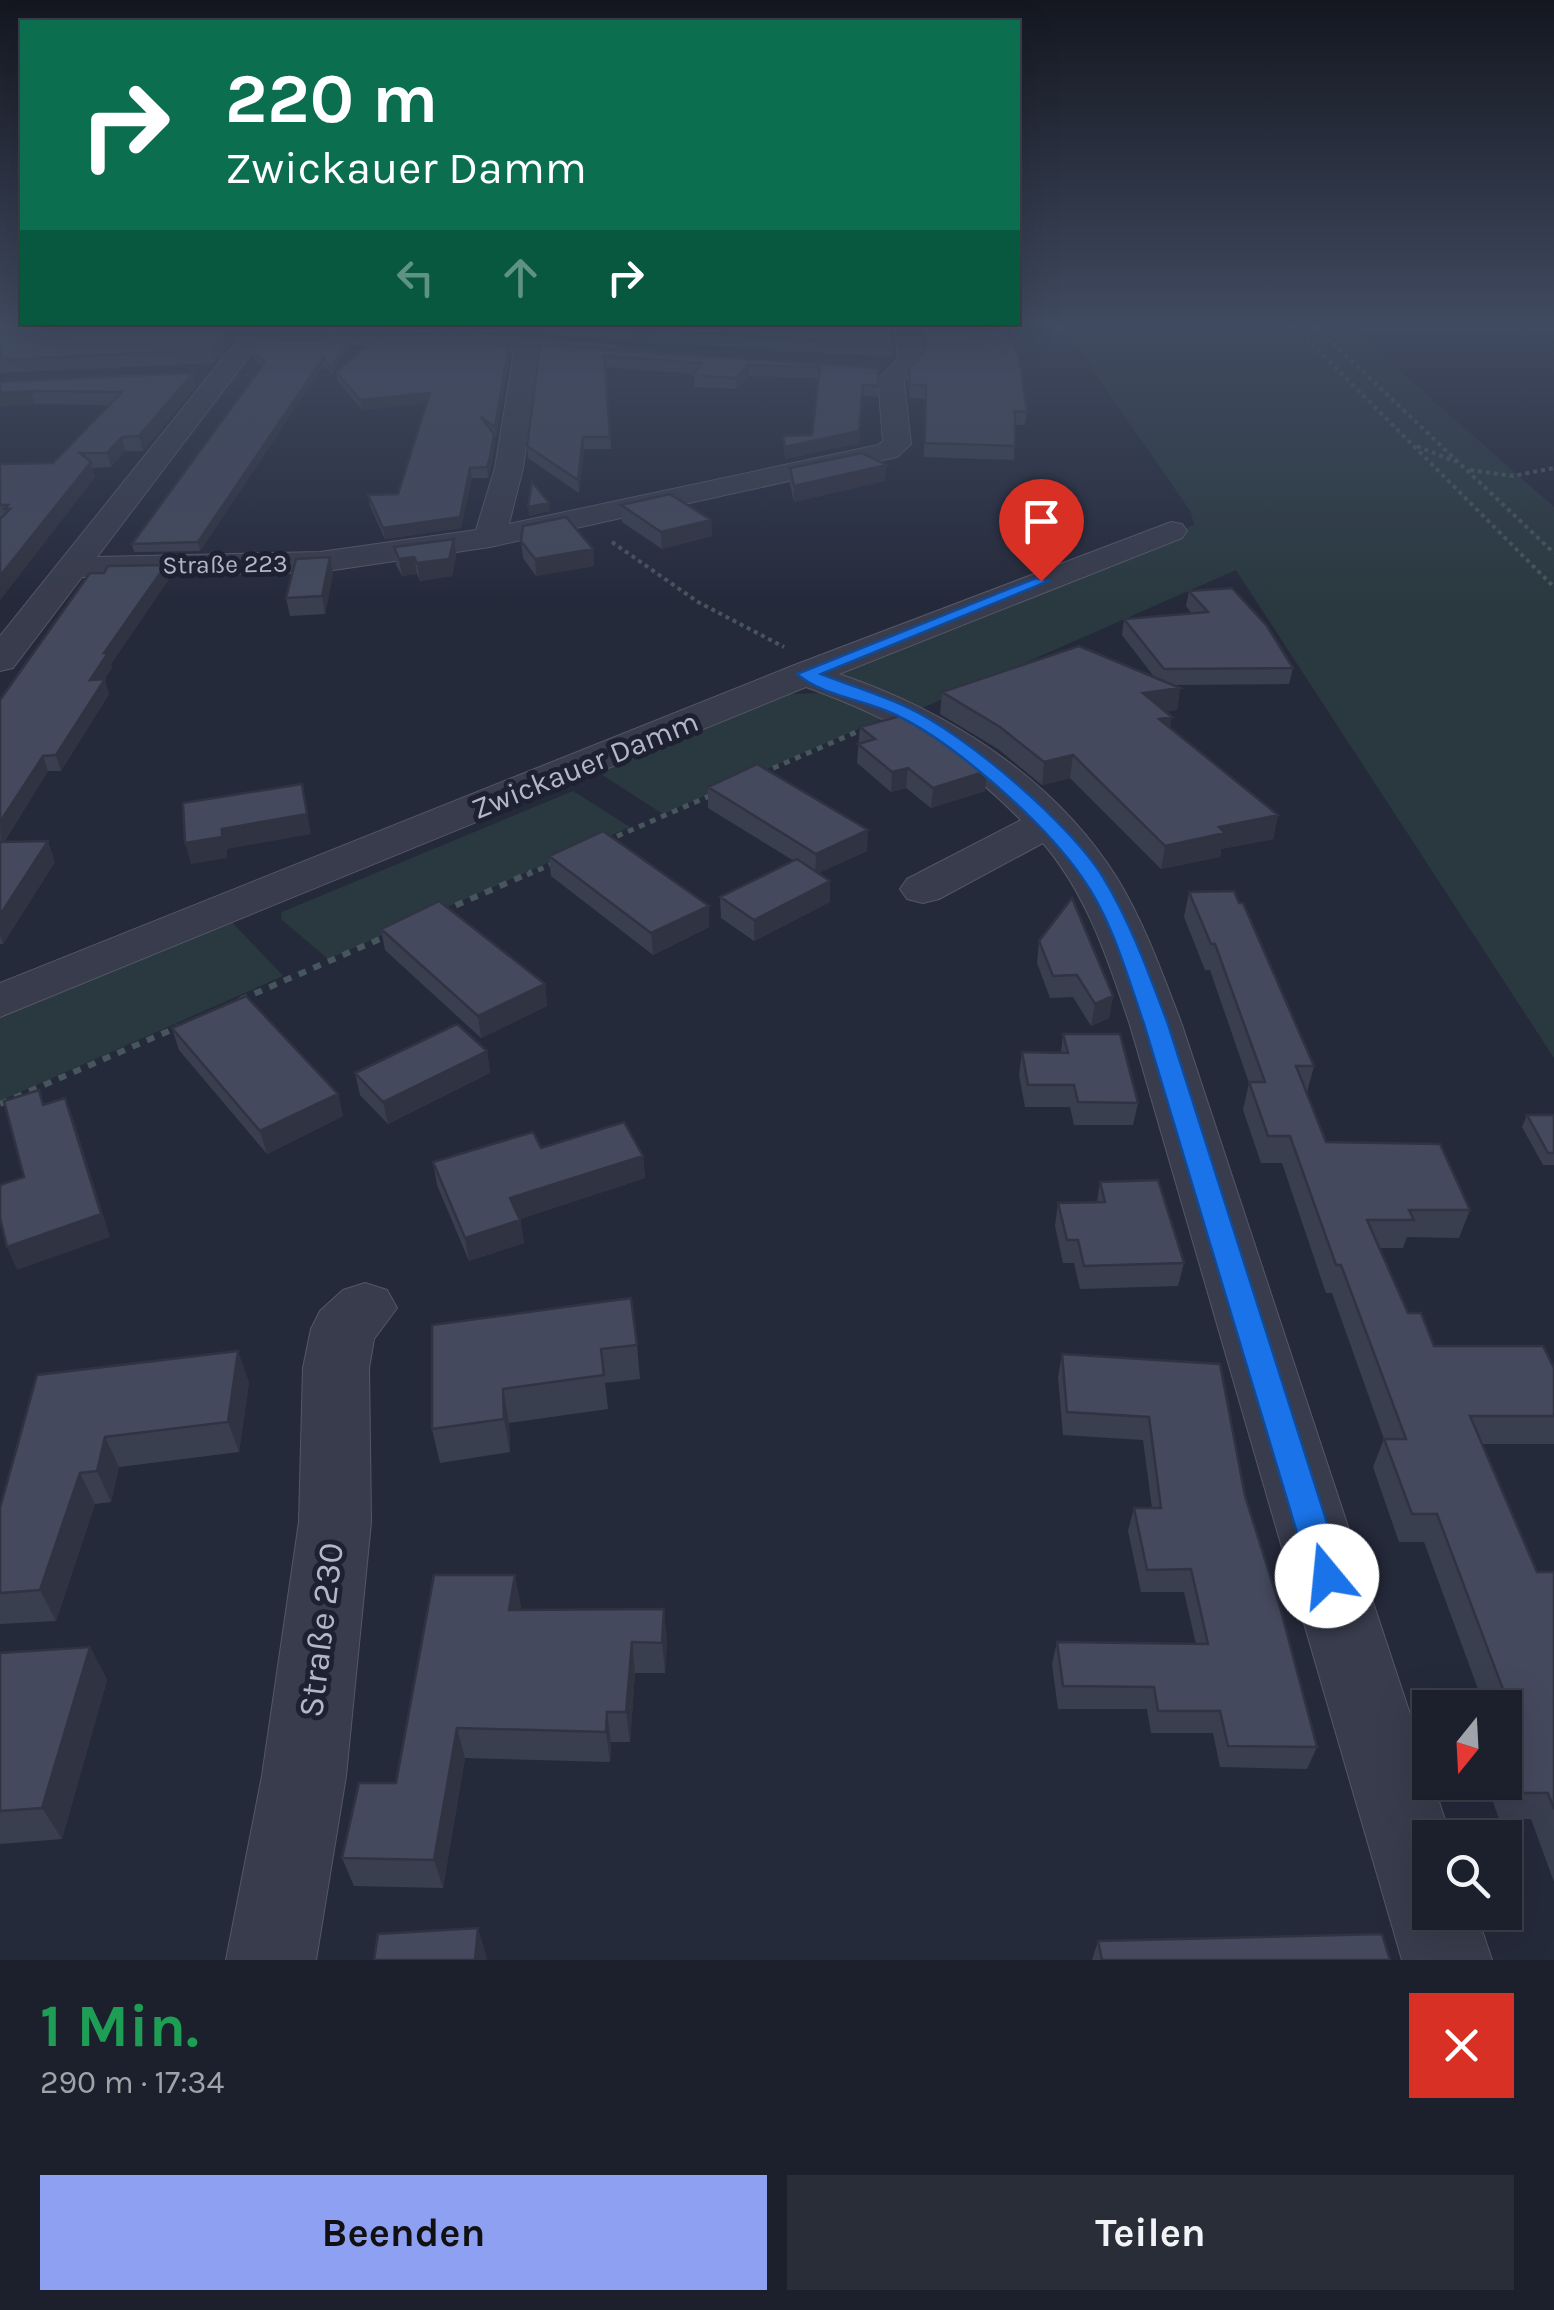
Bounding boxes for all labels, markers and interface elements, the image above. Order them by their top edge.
text: 220 m [225,58,438,140]
icon: right [60,60,190,190]
text: Zwickauer Damm [225,142,587,194]
icon: left [388,250,443,305]
icon: ahead [493,250,548,305]
icon: right [598,250,653,305]
pin [999,479,1084,582]
icon: arrive [1014,494,1069,549]
street label: Straße 223 [162,548,288,580]
street label: Zwickauer Damm [466,703,704,827]
position arrow [1275,1524,1379,1628]
street label: Straße 230 [290,1540,352,1720]
north arrow [1412,1690,1522,1800]
map controls [1412,1690,1522,1930]
button: search [1412,1820,1522,1930]
text: 1 Min. [40,1991,199,2061]
button: close [1409,1993,1514,2098]
text: 290 m · 17:34 [40,2064,224,2101]
button: Beenden [40,2175,767,2290]
button: Teilen [787,2175,1514,2290]

